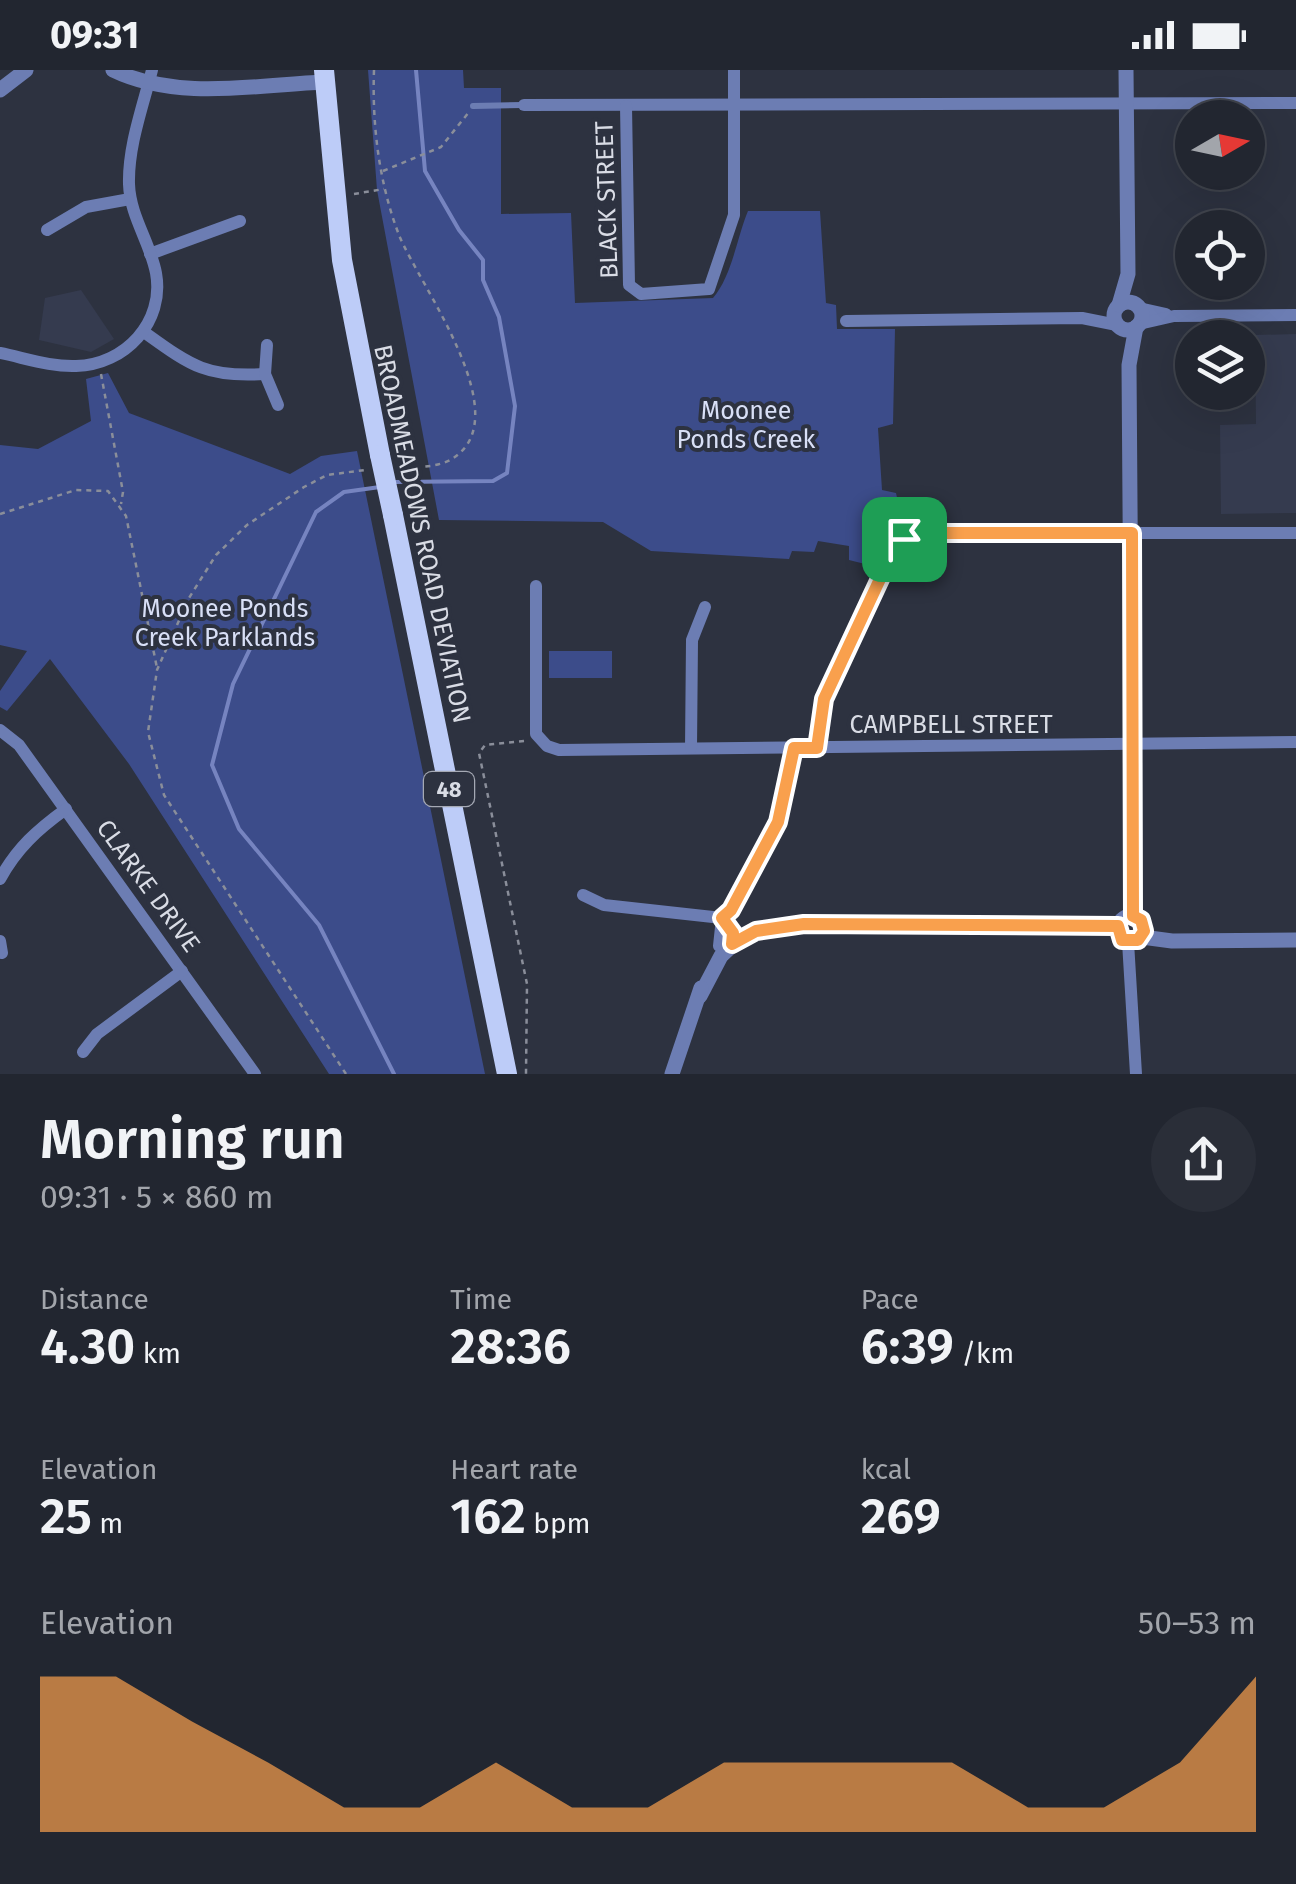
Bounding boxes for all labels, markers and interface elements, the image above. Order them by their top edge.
text: 09:31 [50,12,139,58]
north arrow [1175,100,1265,190]
map controls [1175,100,1265,410]
street label: BLACK STREET [589,121,625,279]
button: locate [1175,210,1265,300]
button: layers [1175,320,1265,410]
street label: BROADMEADOWS ROAD DEVIATION [367,342,477,726]
park label: Moonee Ponds Creek [677,396,816,455]
pin [862,497,947,582]
icon: arrive [877,512,932,567]
park label: Moonee Ponds Creek Parklands [135,594,315,653]
street label: CAMPBELL STREET [849,710,1053,740]
road number: 48 [424,772,474,806]
street label: CLARKE DRIVE [90,814,206,958]
text: Morning run [40,1107,345,1173]
button: share [1151,1107,1256,1212]
text: 09:31 · 5 × 860 m [40,1178,273,1216]
text: Distance [40,1283,149,1316]
text: Time [450,1283,512,1316]
text: Pace [861,1283,919,1316]
text: 4.30 [40,1316,135,1376]
text: 28:36 [450,1316,571,1376]
text: 6:39 [861,1316,954,1376]
text: km [135,1337,181,1370]
text: /km [954,1337,1014,1370]
text: Elevation [40,1453,157,1486]
text: Heart rate [450,1453,578,1486]
text: kcal [861,1453,911,1486]
text: 25 [40,1486,92,1546]
text: 162 [450,1486,526,1546]
text: 269 [861,1486,941,1546]
text: m [92,1507,123,1540]
text: bpm [526,1507,591,1540]
text: Elevation [40,1604,174,1642]
text: 50–53 m [1138,1604,1256,1642]

